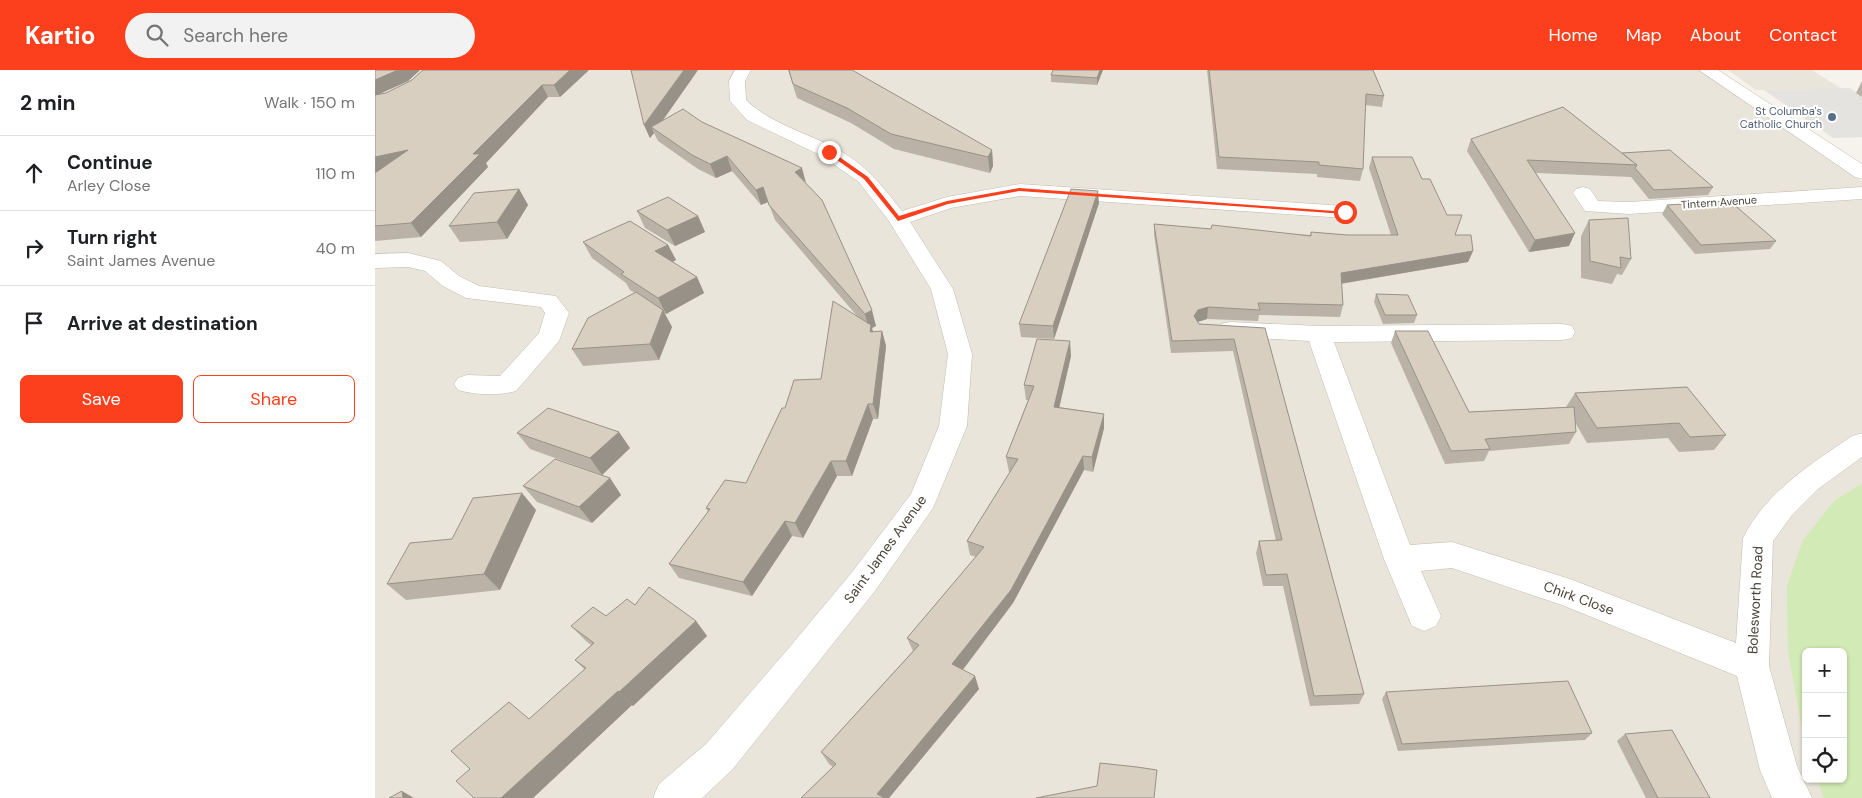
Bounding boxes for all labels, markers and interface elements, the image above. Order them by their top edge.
search box [125,13,475,58]
text: Kartio [25,20,95,51]
icon: search [143,21,171,49]
text: Search here [183,23,288,48]
text: Home [1548,23,1598,47]
text: Map [1626,23,1662,47]
text: About [1690,23,1741,47]
text: Contact [1769,23,1837,47]
text: 2 min [20,89,76,117]
text: Walk · 150 m [264,92,355,113]
place label: St Columba's Catholic Church [1740,104,1822,131]
marker: St Columba's Catholic Church [1826,111,1838,123]
route end [818,141,841,164]
text: Continue [67,150,153,175]
icon: ahead [20,159,48,187]
text: 110 m [316,163,355,184]
text: Arley Close [67,175,151,196]
street label: Tintern Avenue [1680,192,1758,212]
route start [1334,201,1357,224]
text: Turn right [67,225,157,250]
icon: right [20,234,48,262]
text: 40 m [316,238,355,259]
text: Saint James Avenue [67,250,215,271]
icon: arrive [20,309,48,337]
text: Arrive at destination [67,311,258,336]
button: Save [20,375,183,423]
button: Share [193,375,355,423]
street label: Saint James Avenue [840,491,930,607]
street label: Bolesworth Road [1743,545,1767,655]
street label: Chirk Close [1541,577,1617,619]
map controls [1802,648,1847,783]
button: + [1802,648,1847,693]
button: − [1802,693,1847,738]
button: locate [1802,738,1847,783]

